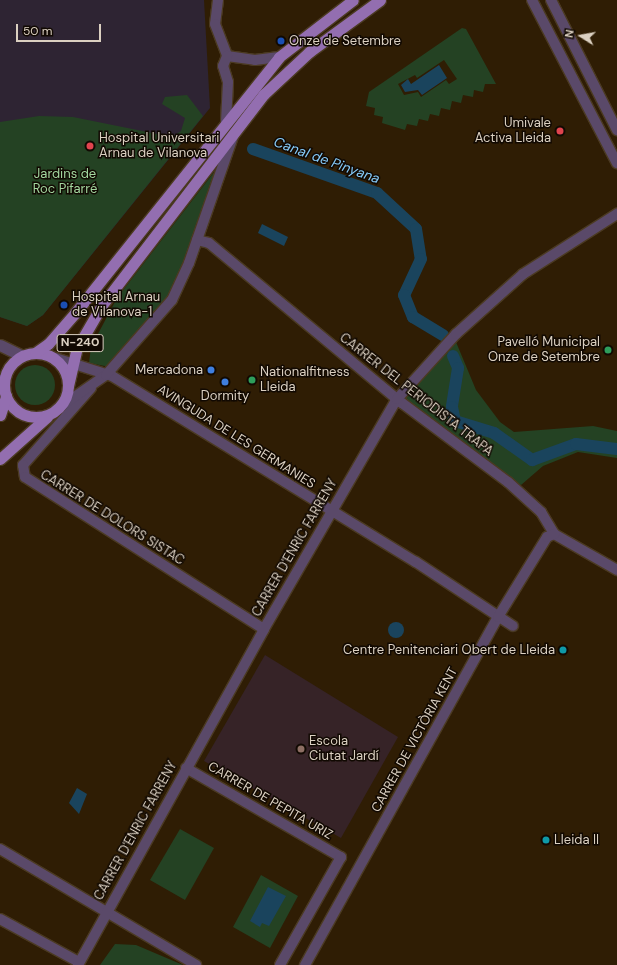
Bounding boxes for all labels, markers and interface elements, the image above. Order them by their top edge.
scale bar [18,16,103,42]
north arrow [561,16,601,56]
text: 50 m [23,23,52,39]
text: N [562,28,577,39]
place label: Onze de Setembre [289,33,401,49]
marker: Onze de Setembre [276,36,286,46]
place label: Umivale Activa Lleida [475,116,551,147]
marker: Umivale Activa Lleida [554,125,566,137]
place label: Hospital Universitari Arnau de Vilanova [99,131,219,162]
water label: Canal de Pinyana [272,133,382,187]
marker: Hospital Universitari Arnau de Vilanova [84,140,96,152]
park label: Jardins de Roc Pifarré [33,167,97,198]
place label: Hospital Arnau de Vilanova-1 [72,290,160,321]
marker: Hospital Arnau de Vilanova-1 [59,300,69,310]
street label: CARRER DEL PERIODISTA TRAPA [336,330,496,460]
road number: N-240 [56,333,104,353]
place label: Pavelló Municipal Onze de Setembre [488,335,600,366]
marker: Pavelló Municipal Onze de Setembre [603,345,613,355]
place label: Mercadona [135,362,203,378]
marker: Mercadona [206,365,216,375]
place label: Nationalfitness Lleida [260,365,350,396]
marker: Nationalfitness Lleida [247,375,257,385]
marker: Dormity [220,377,230,387]
street label: AVINGUDA DE LES GERMANIES [154,382,318,492]
place label: Dormity [201,388,249,404]
street label: CARRER DE DOLORS SISTAC [37,467,187,569]
street label: CARRER D'ENRIC FARRENY [249,476,341,620]
place label: Centre Penitenciari Obert de Lleida [343,642,555,658]
marker: Centre Penitenciari Obert de Lleida [558,645,568,655]
street label: CARRER DE VICTÒRIA KENT [369,665,461,815]
place label: Escola Ciutat Jardí [309,734,379,765]
marker: Escola Ciutat Jardí [296,744,306,754]
street label: CARRER D'ENRIC FARRENY [91,759,181,903]
street label: CARRER DE PEPITA URIZ [205,759,335,843]
place label: Lleida II [554,832,599,848]
marker: Lleida II [541,835,551,845]

